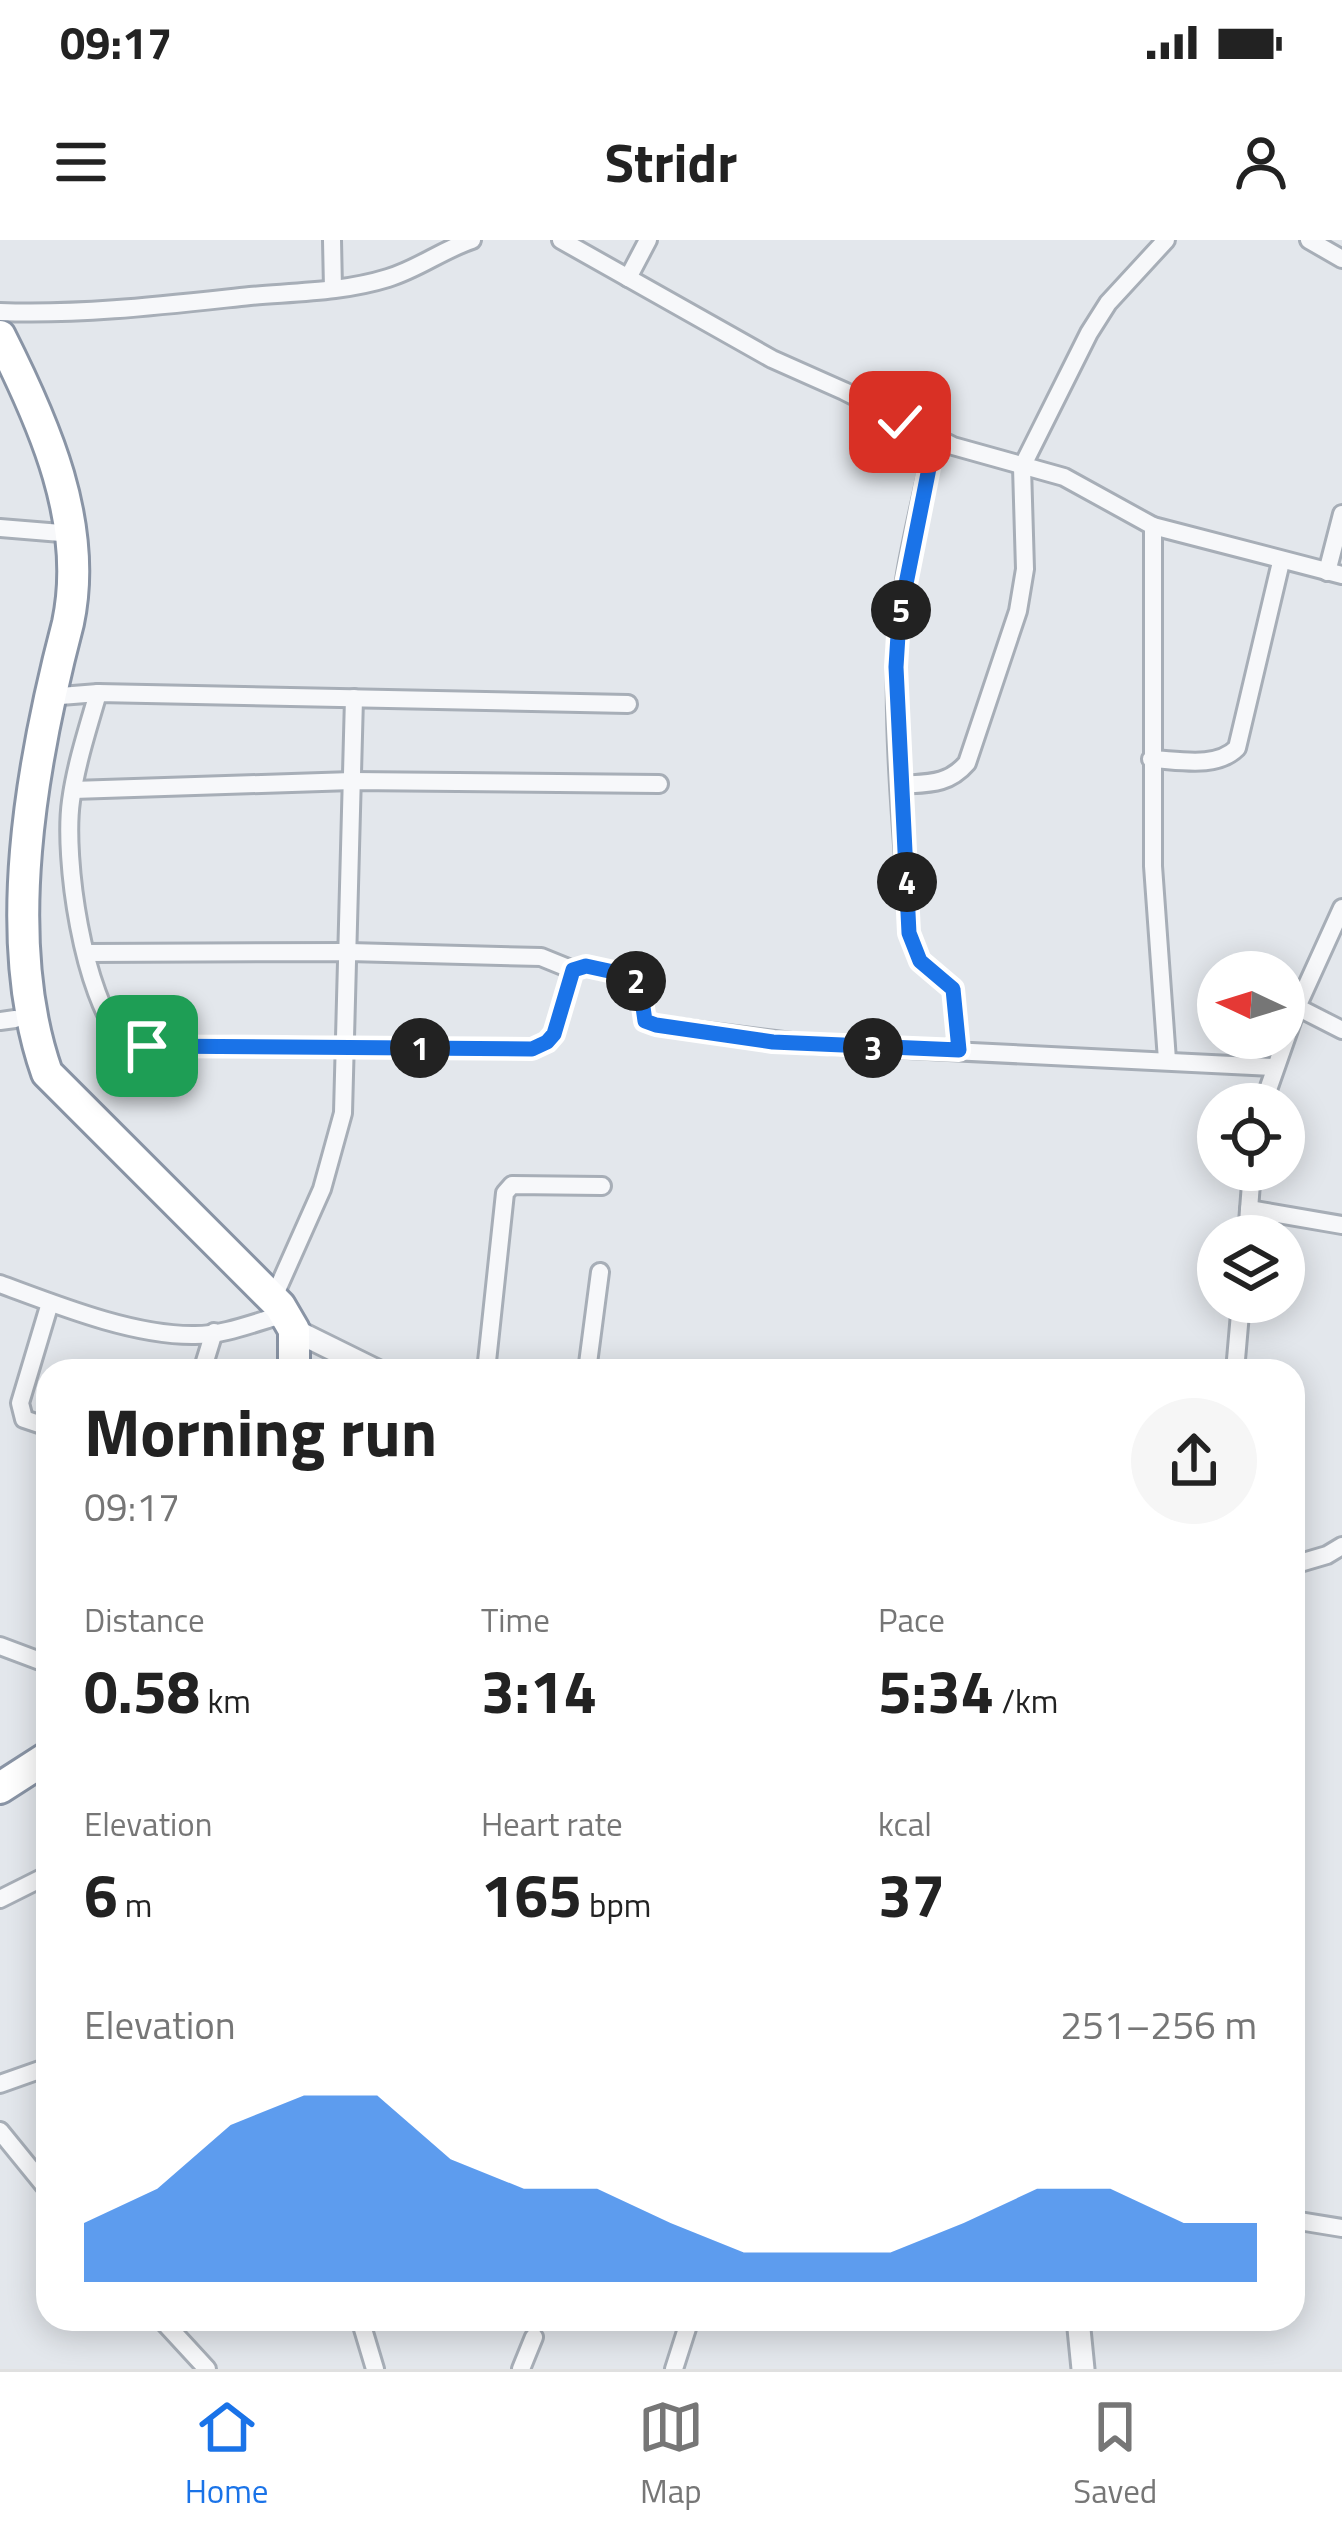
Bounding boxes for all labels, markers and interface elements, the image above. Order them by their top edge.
text: 09:17 [60,8,172,76]
text: Stridr [605,121,737,203]
icon: menu [48,129,114,195]
icon: person [1228,129,1294,195]
pin [849,371,951,473]
icon: check [867,389,933,455]
pin: 5 [871,580,931,640]
text: 5 [892,585,910,635]
pin: 4 [877,852,937,912]
text: 4 [898,857,916,907]
pin: 2 [606,951,666,1011]
north arrow [1197,951,1305,1059]
map controls [1197,951,1305,1323]
text: 2 [627,956,645,1006]
pin [96,995,198,1097]
icon: arrive [114,1013,180,1079]
pin: 1 [390,1018,450,1078]
pin: 3 [843,1018,903,1078]
text: 1 [411,1023,429,1073]
text: 3 [864,1023,882,1073]
button: locate [1197,1083,1305,1191]
button: layers [1197,1215,1305,1323]
text: Morning run [84,1381,437,1482]
button: share [1131,1398,1257,1524]
text: 09:17 [84,1477,180,1536]
text: Distance [84,1595,205,1645]
text: Time [481,1595,550,1645]
text: Pace [878,1595,945,1645]
text: 0.58 [84,1645,200,1736]
text: 3:14 [481,1645,597,1736]
text: 5:34 [878,1645,994,1736]
text: km [200,1676,251,1726]
text: /km [994,1676,1058,1726]
text: Elevation [84,1799,212,1849]
text: Heart rate [481,1799,623,1849]
text: kcal [878,1799,932,1849]
text: 6 [84,1849,118,1940]
text: 165 [481,1849,582,1940]
text: 37 [878,1849,945,1940]
text: m [118,1880,152,1930]
text: bpm [582,1880,651,1930]
text: Elevation [84,1995,236,2054]
text: 251–256 m [1060,1995,1257,2054]
tab: Home [185,2394,269,2516]
tab: Map [638,2394,704,2516]
tab: Saved [1073,2394,1157,2516]

